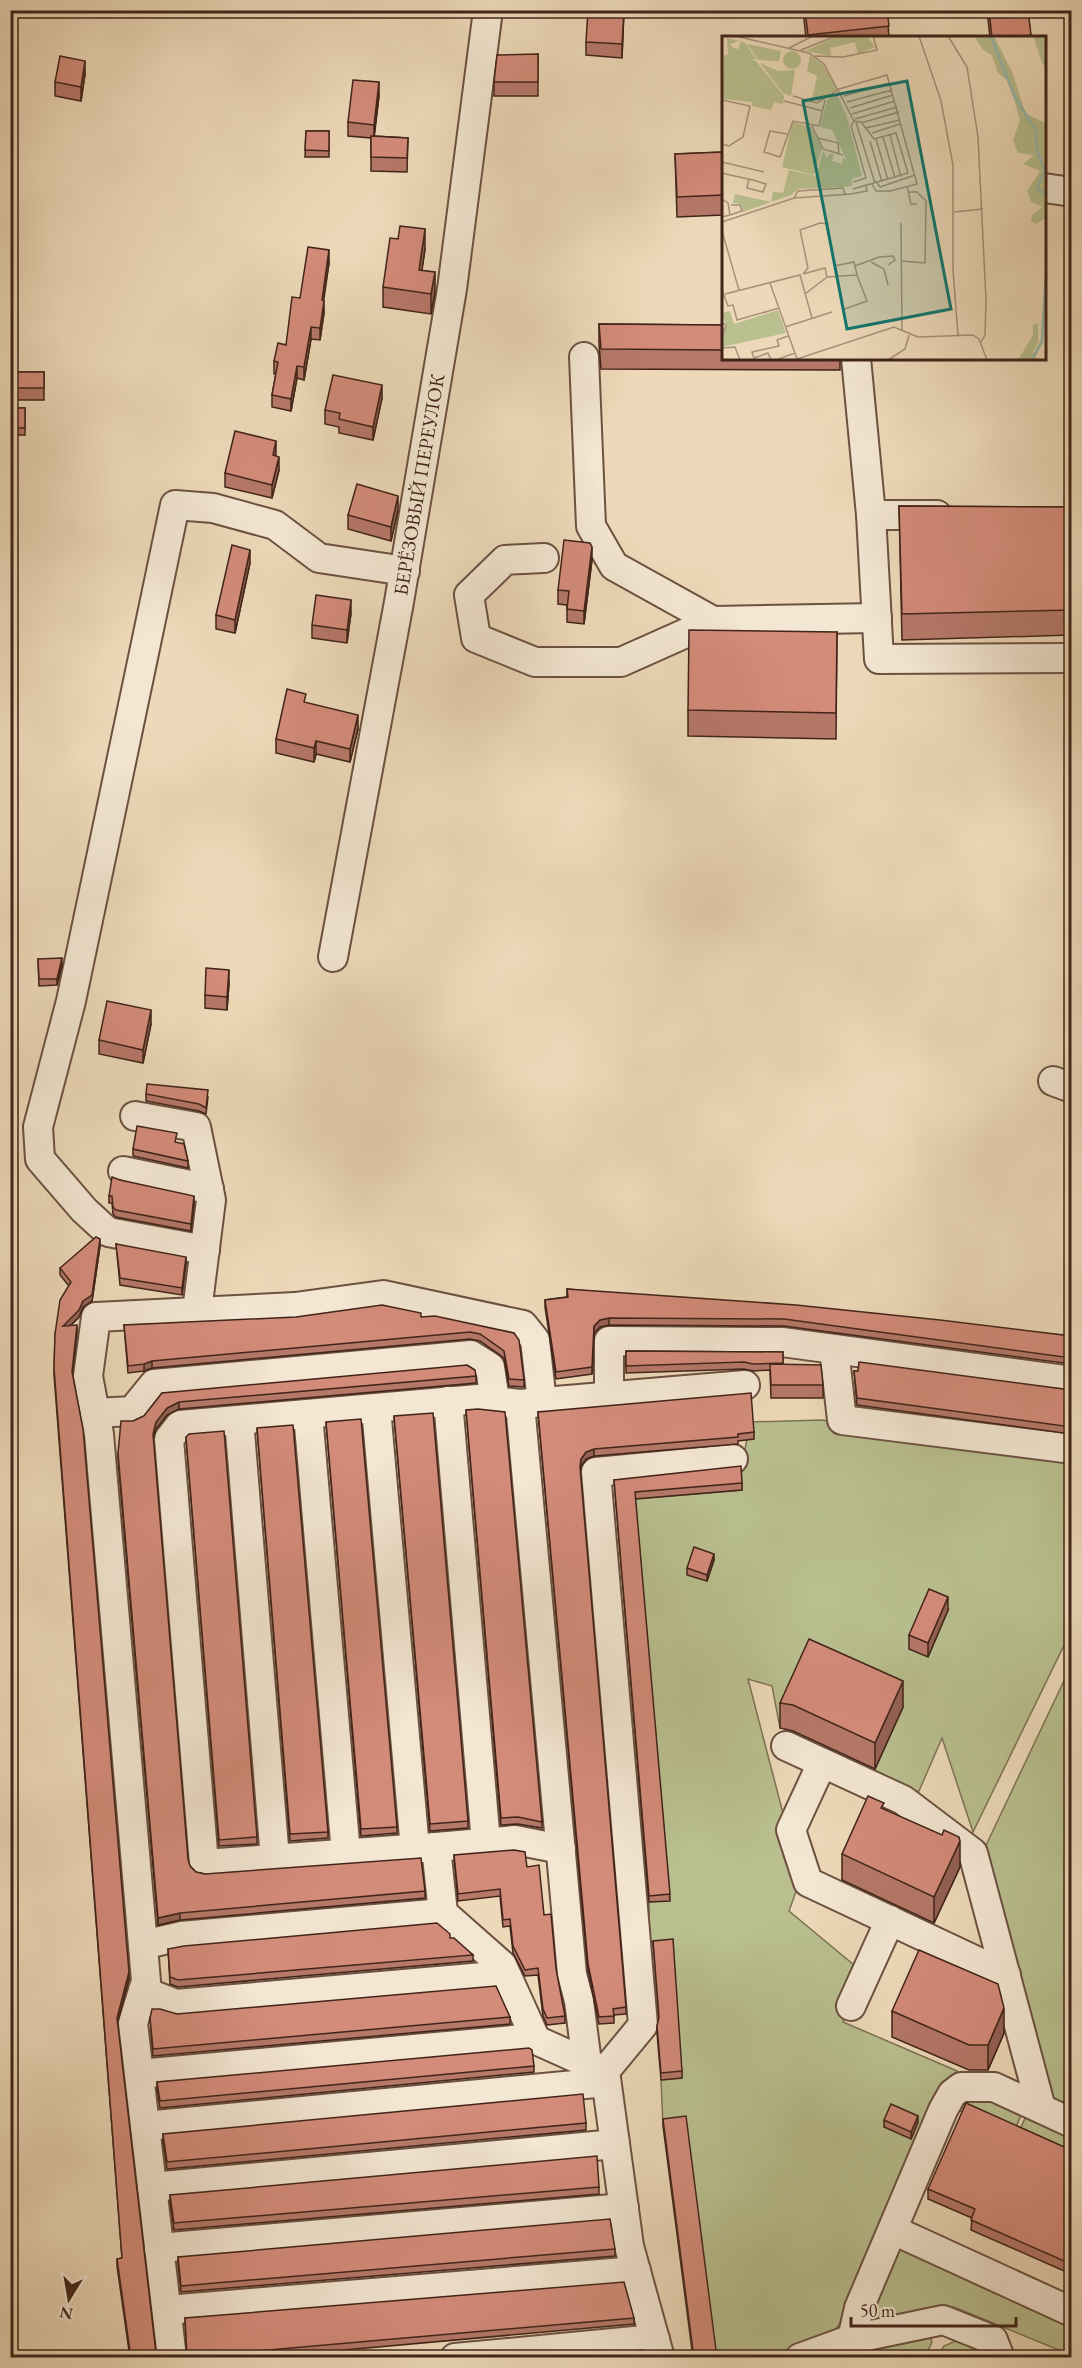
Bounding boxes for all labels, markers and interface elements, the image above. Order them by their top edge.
inset map [722,36,1046,360]
street label: БЕРЁЗОВЫЙ ПЕРЕУЛОК [387,371,451,598]
north arrow [39,2269,99,2329]
scale bar [851,2290,1016,2328]
text: 50 m [860,2299,895,2322]
text: N [58,2302,75,2325]

